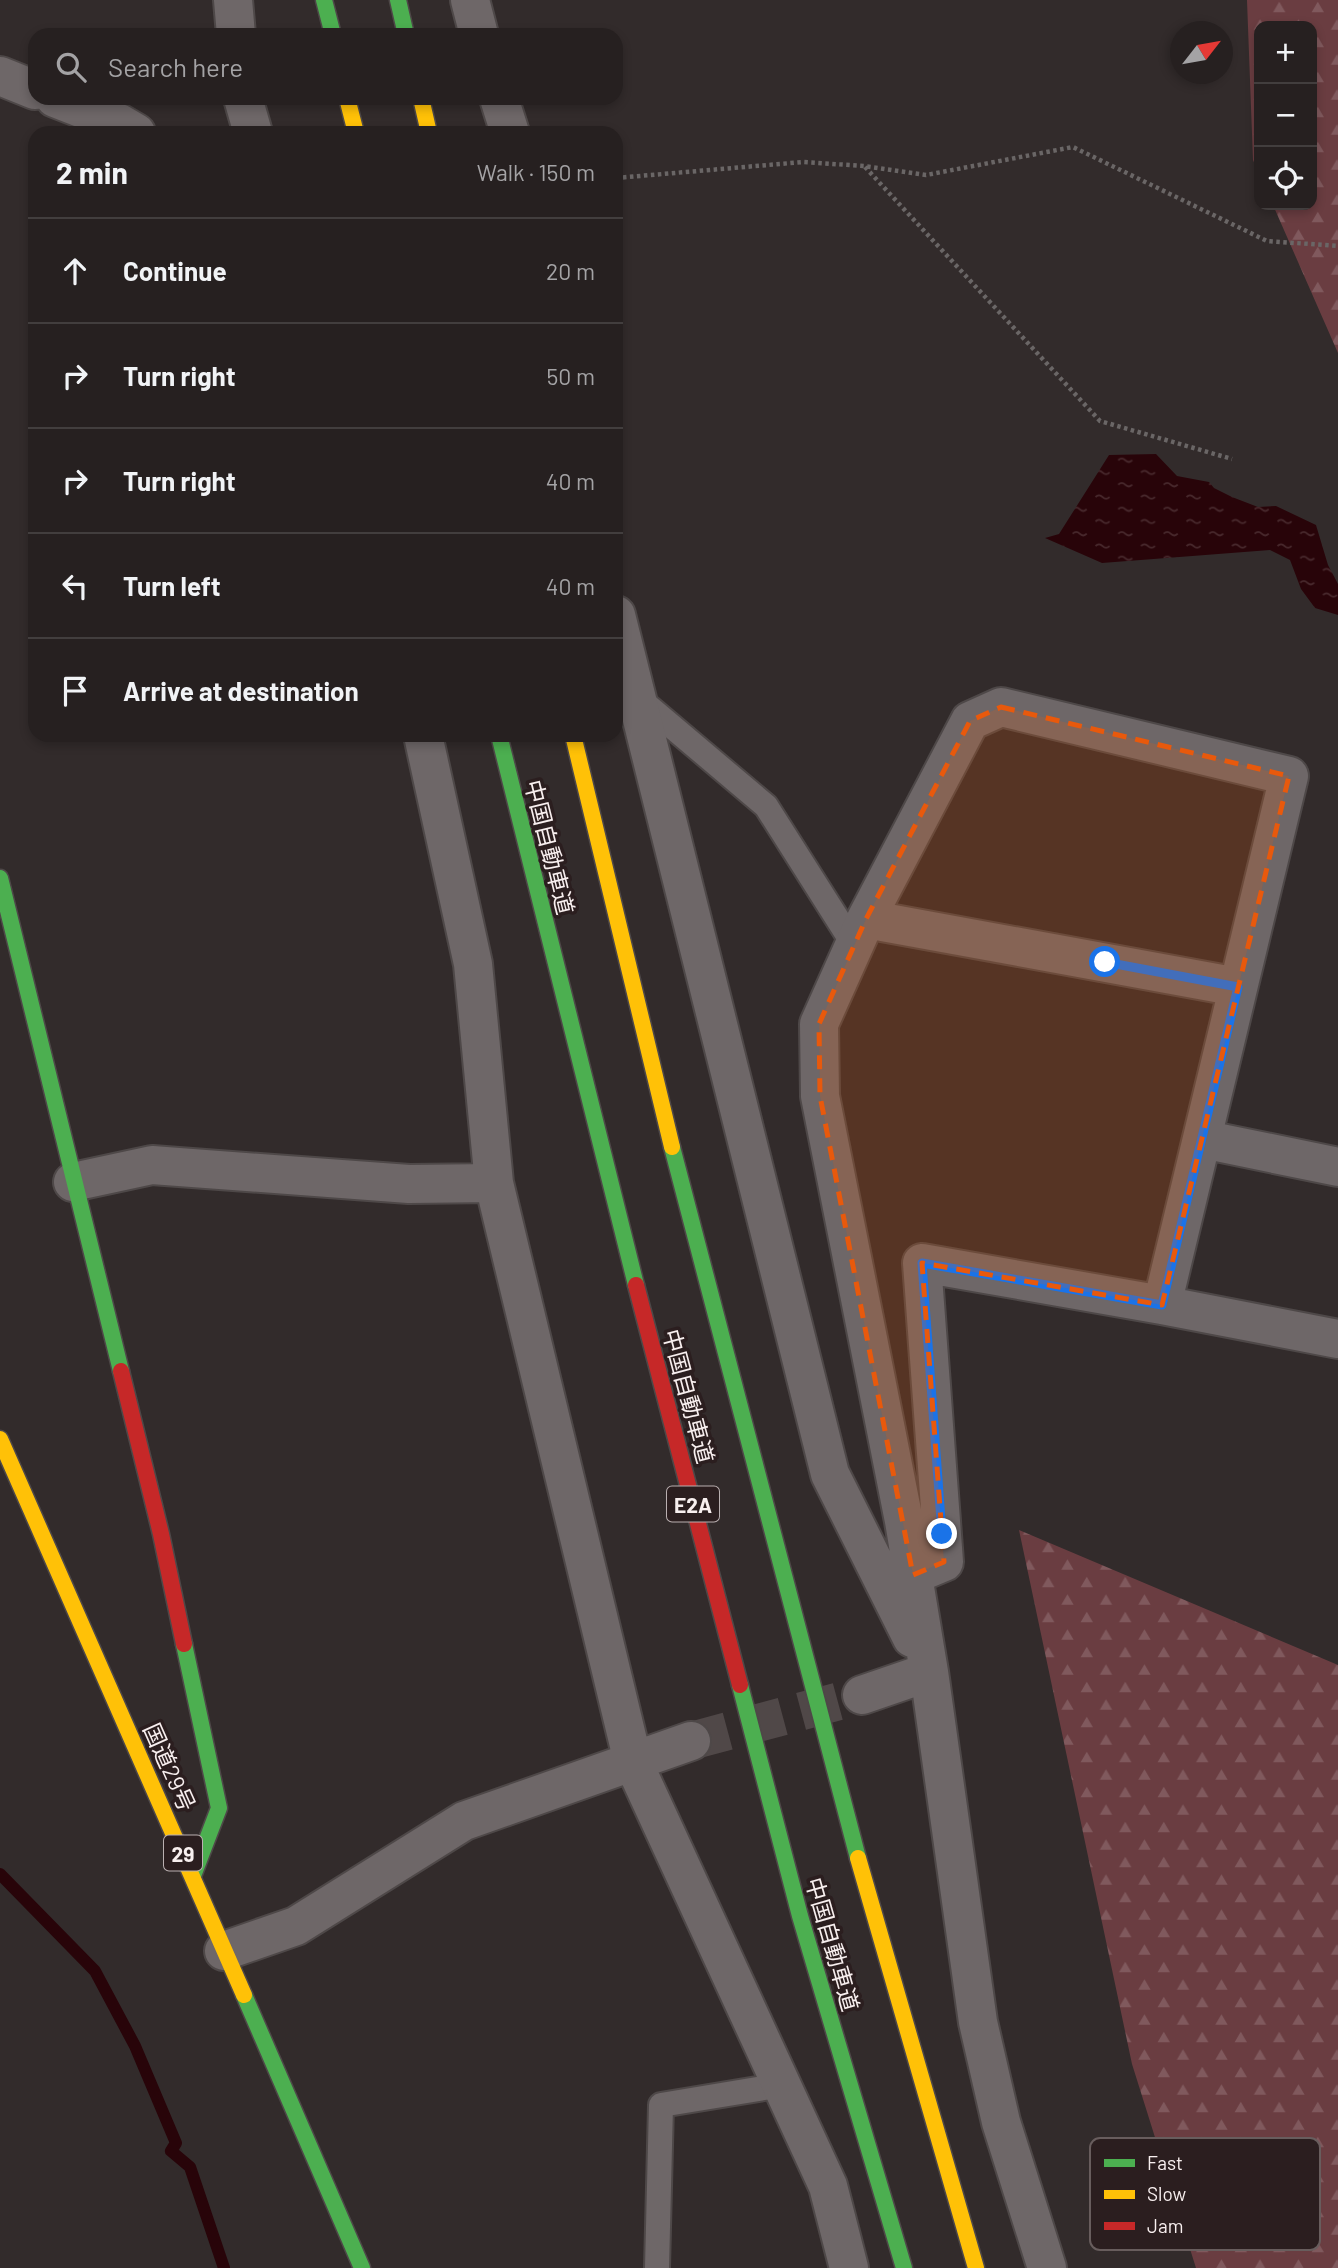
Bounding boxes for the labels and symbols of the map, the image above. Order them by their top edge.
north arrow [1170,21,1233,84]
street label: 中国自動車道 [520,777,580,917]
route start [1089,946,1120,977]
street label: 中国自動車道 [658,1326,720,1466]
road number: E2A [667,1486,719,1522]
route end [926,1518,957,1549]
street label: 国道29号 [138,1719,202,1815]
road number: 29 [164,1836,202,1870]
street label: 中国自動車道 [801,1874,865,2014]
legend [1090,2138,1320,2250]
text: Fast [1147,2151,1183,2174]
text: Slow [1147,2182,1186,2205]
text: Jam [1147,2214,1183,2237]

